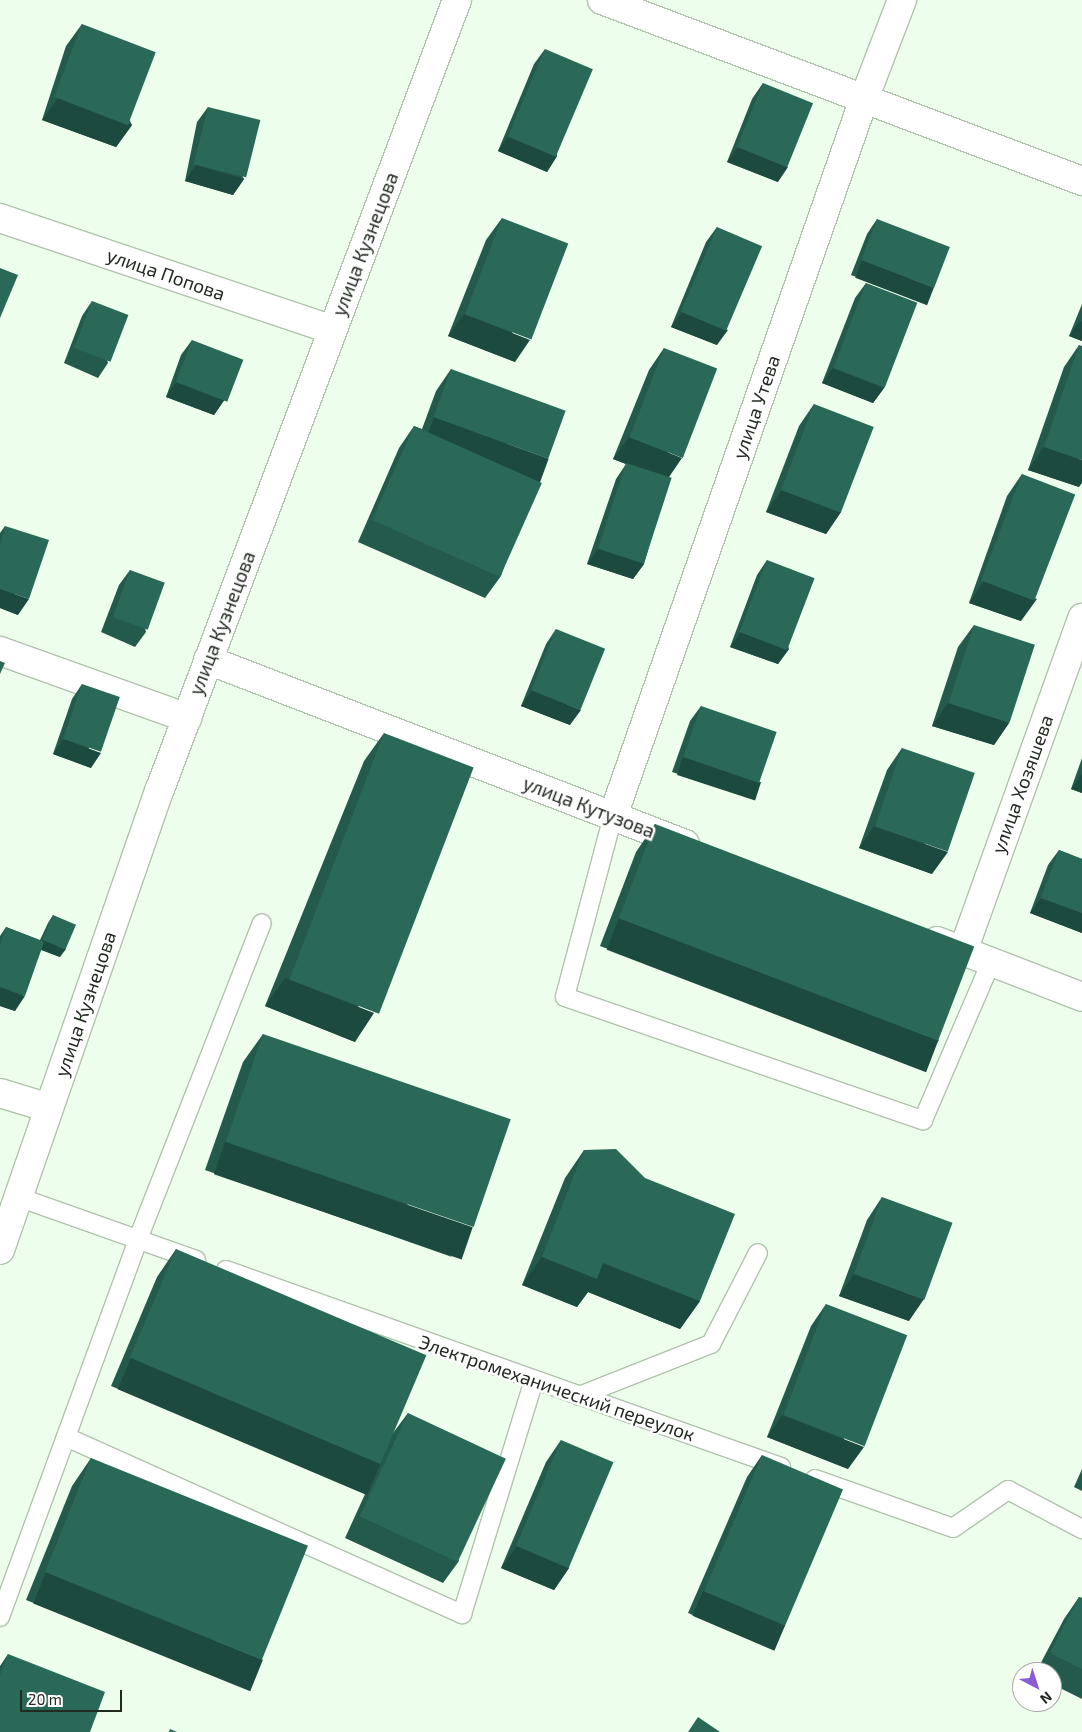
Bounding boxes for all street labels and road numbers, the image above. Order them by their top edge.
street label: улица Кузнецова [327,169,403,319]
street label: улица Попова [104,243,228,305]
street label: улица Утева [728,352,784,462]
street label: улица Кузнецова [184,548,260,698]
street label: улица Хозяшева [986,712,1058,856]
street label: улица Кутузова [520,771,658,843]
street label: улица Кузнецова [49,928,121,1080]
street label: Электромеханический переулок [416,1330,698,1446]

